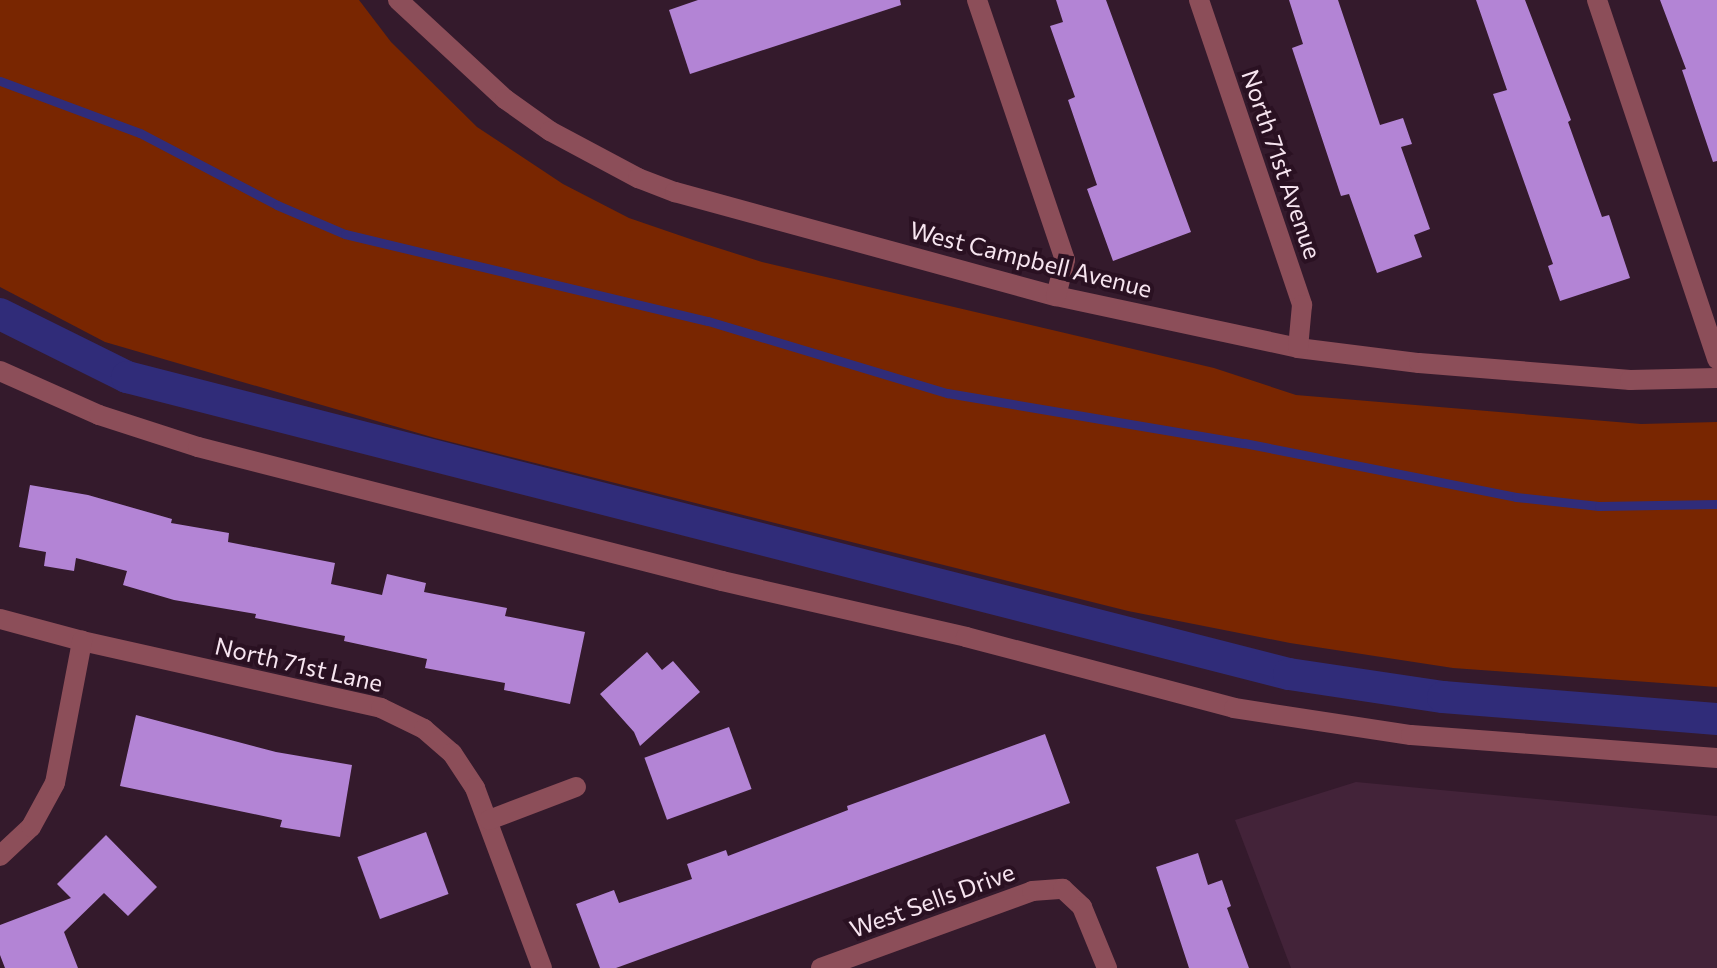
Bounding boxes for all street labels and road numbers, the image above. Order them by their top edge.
street label: North 71st Avenue [1236,65,1328,263]
street label: West Campbell Avenue [907,215,1155,303]
street label: North 71st Lane [212,631,386,697]
street label: West Sells Drive [846,857,1018,943]

